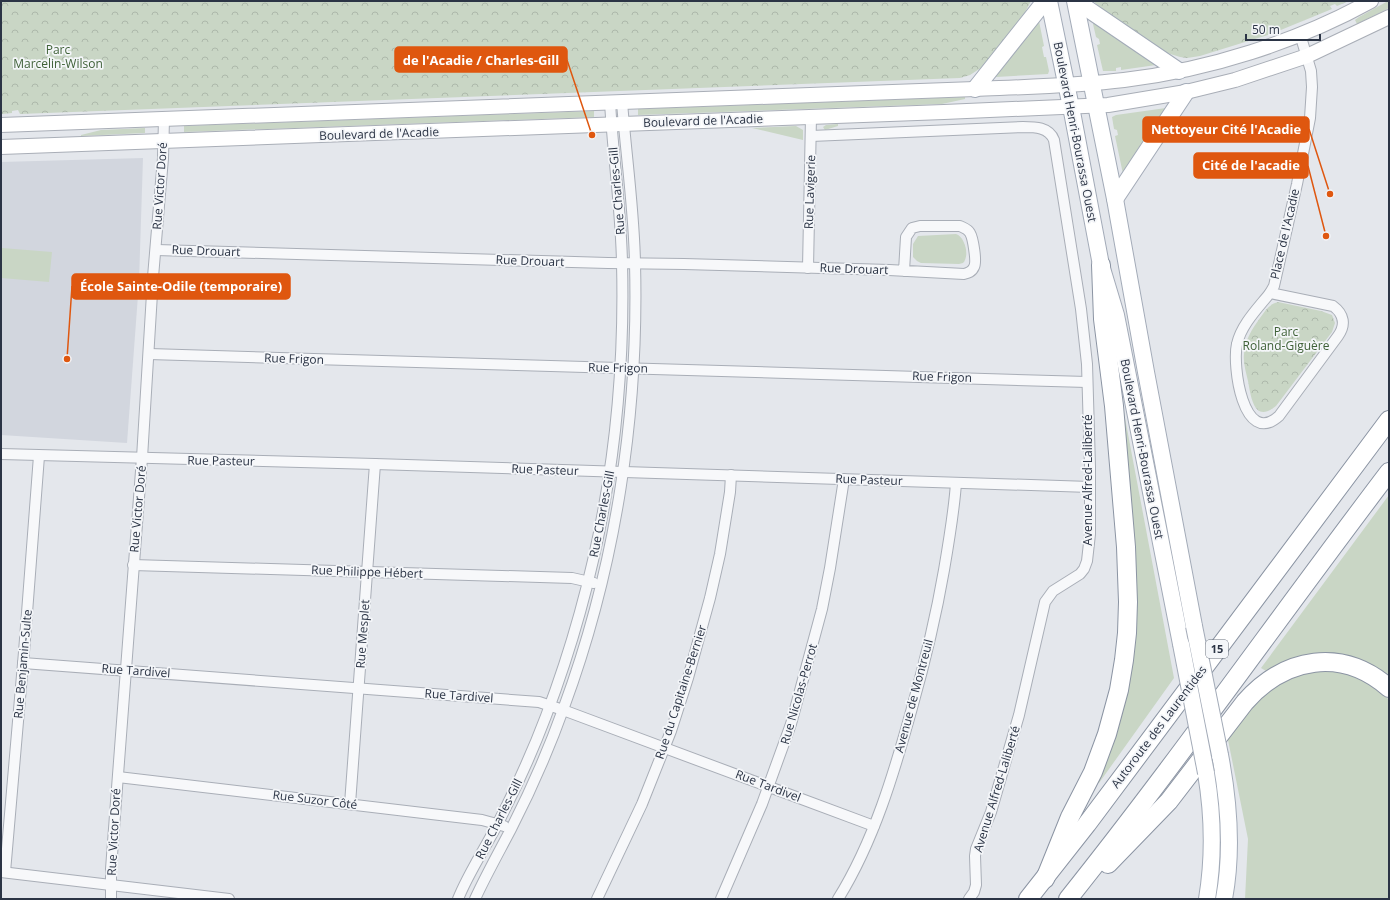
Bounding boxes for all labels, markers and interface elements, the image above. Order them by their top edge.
scale bar [1246,16,1320,42]
text: 50 m [1252,21,1280,38]
street label: Boulevard Henri-Bourassa Ouest [1050,40,1101,224]
park label: Parc Marcelin-Wilson [13,41,103,72]
callout: de l'Acadie / Charles-Gill [395,47,567,72]
text: de l'Acadie / Charles-Gill [403,51,559,69]
street label: Boulevard de l'Acadie [643,110,764,131]
callout: Nettoyeur Cité l'Acadie [1143,117,1309,142]
text: Nettoyeur Cité l'Acadie [1151,120,1301,138]
street label: Boulevard de l'Acadie [319,123,440,144]
street label: Rue Victor Doré [148,141,171,230]
street label: Rue Charles-Gill [604,146,629,236]
callout: Cité de l'acadie [1194,153,1308,178]
street label: Rue Lavigerie [800,154,819,230]
text: Cité de l'acadie [1202,156,1300,174]
street label: Place de l'Acadie [1266,187,1303,281]
street label: Rue Drouart [171,241,241,260]
street label: Rue Drouart [495,251,565,270]
street label: Rue Drouart [819,259,889,278]
callout: École Sainte-Odile (temporaire) [72,274,290,299]
text: École Sainte-Odile (temporaire) [80,277,282,295]
park label: Parc Roland-Giguère [1243,323,1330,354]
street label: Rue Frigon [264,349,324,368]
street label: Boulevard Henri-Bourassa Ouest [1117,357,1168,541]
street label: Rue Frigon [588,358,648,377]
street label: Rue Frigon [912,367,972,386]
street label: Avenue Alfred-Laliberté [1079,414,1096,546]
street label: Rue Pasteur [187,451,255,470]
street label: Rue Pasteur [511,460,579,479]
street label: Rue Victor Doré [125,464,150,553]
street label: Rue Charles-Gill [585,469,618,559]
street label: Rue Pasteur [835,470,903,489]
street label: Rue Philippe Hébert [311,561,423,582]
street label: Rue Mesplet [352,599,373,669]
street label: Rue Benjamin-Sulte [9,608,36,719]
street label: Rue du Capitaine-Bernier [651,622,710,761]
street label: Avenue de Montreuil [890,637,937,754]
road number: 15 [1206,640,1228,658]
street label: Rue Nicolas-Perrot [776,641,821,746]
street label: Rue Tardivel [101,660,171,681]
street label: Autoroute des Laurentides [1107,662,1211,791]
street label: Rue Tardivel [424,685,494,706]
street label: Avenue Alfred-Laliberté [969,723,1024,854]
street label: Rue Tardivel [733,765,803,806]
street label: Rue Charles-Gill [471,776,526,862]
street label: Rue Suzor Côté [272,786,359,813]
street label: Rue Victor Doré [103,788,124,876]

